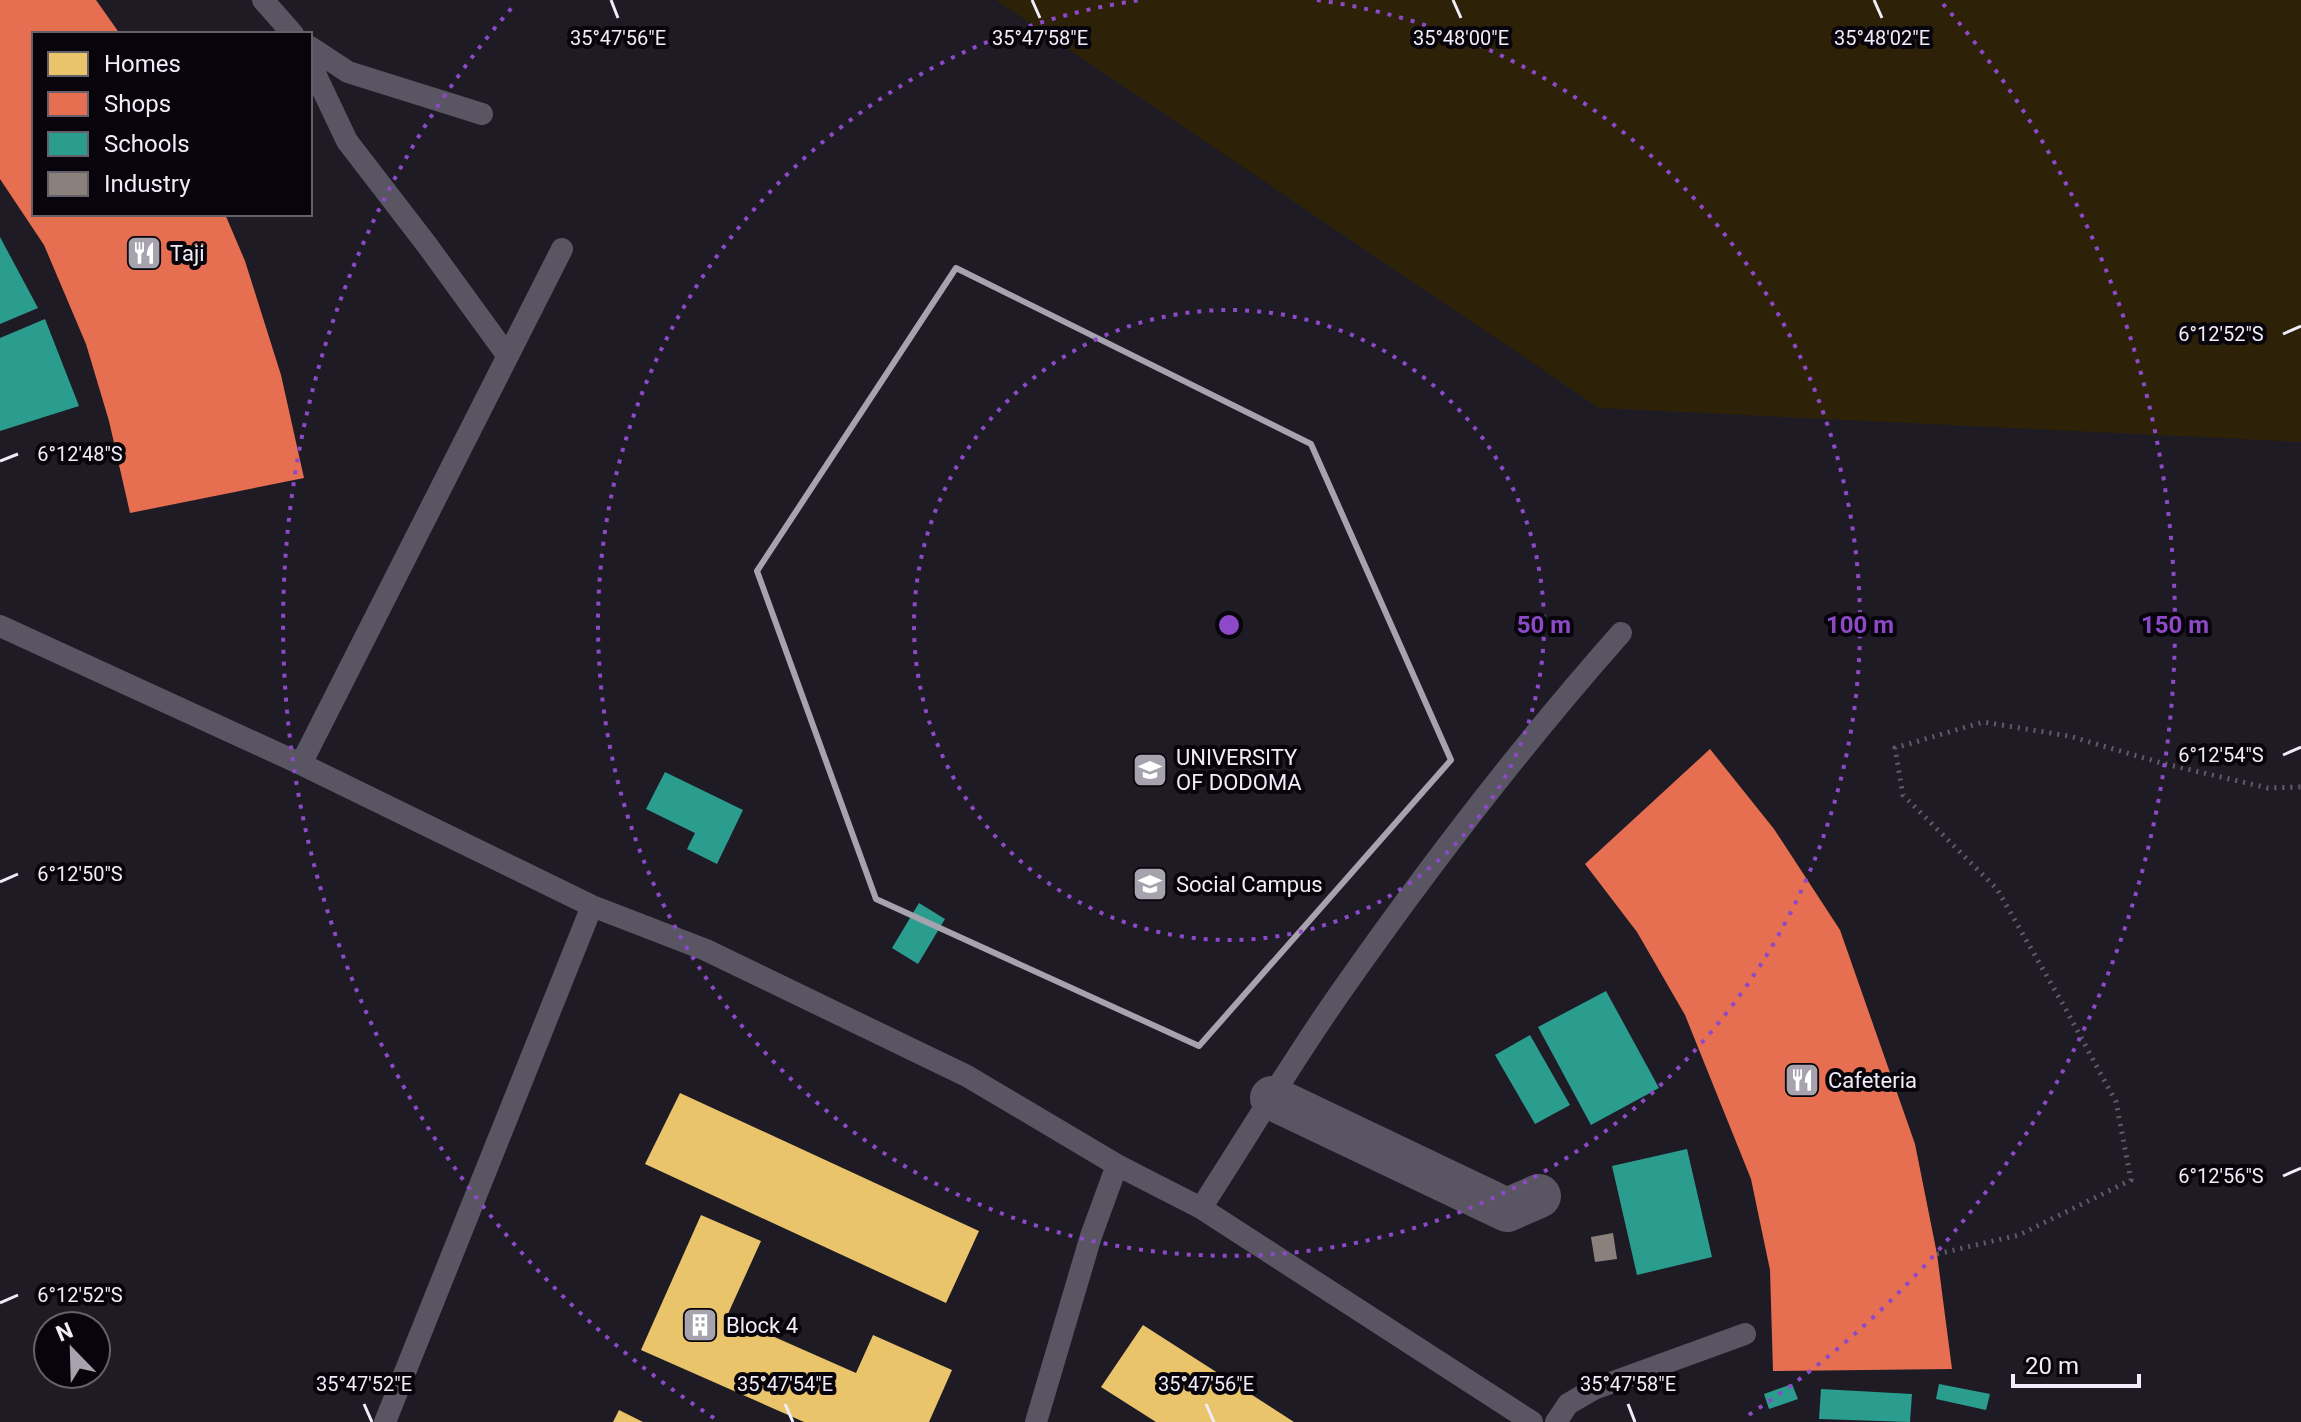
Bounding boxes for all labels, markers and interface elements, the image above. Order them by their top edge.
text: 35°47'56"E [570,26,666,50]
text: 35°47'58"E [992,26,1088,50]
text: 35°48'00"E [1413,26,1509,50]
text: 35°48'02"E [1834,26,1930,50]
legend [32,32,312,216]
text: Homes [104,50,181,78]
text: Shops [104,90,171,118]
text: Schools [104,130,190,158]
text: Industry [104,170,191,198]
restaurant icon: Taji [125,234,163,272]
place label: Taji [170,241,205,266]
text: 6°12'52"S [2178,322,2264,346]
text: 6°12'48"S [37,442,123,466]
centre of rings [1215,611,1243,639]
text: 50 m [1517,611,1571,639]
text: 100 m [1826,611,1894,639]
text: 150 m [2141,611,2209,639]
text: 6°12'54"S [2178,743,2264,767]
place label: UNIVERSITY OF DODOMA [1176,745,1302,795]
school or university icon: UNIVERSITY OF DODOMA [1131,751,1169,789]
text: 6°12'50"S [37,862,123,886]
school or university icon: Social Campus [1131,865,1169,903]
place label: Social Campus [1176,872,1323,897]
restaurant icon: Cafeteria [1783,1061,1821,1099]
place label: Cafeteria [1828,1068,1917,1093]
text: 6°12'56"S [2178,1164,2264,1188]
text: 6°12'52"S [37,1283,123,1307]
building icon: Block 4 [681,1306,719,1344]
north arrow [32,1310,112,1390]
place label: Block 4 [726,1313,798,1338]
text: N [52,1318,76,1347]
scale bar [2013,1338,2139,1388]
text: 20 m [2025,1352,2079,1380]
text: 35°47'52"E [316,1372,412,1396]
text: 35°47'54"E [737,1372,833,1396]
text: 35°47'56"E [1158,1372,1254,1396]
text: 35°47'58"E [1580,1372,1676,1396]

